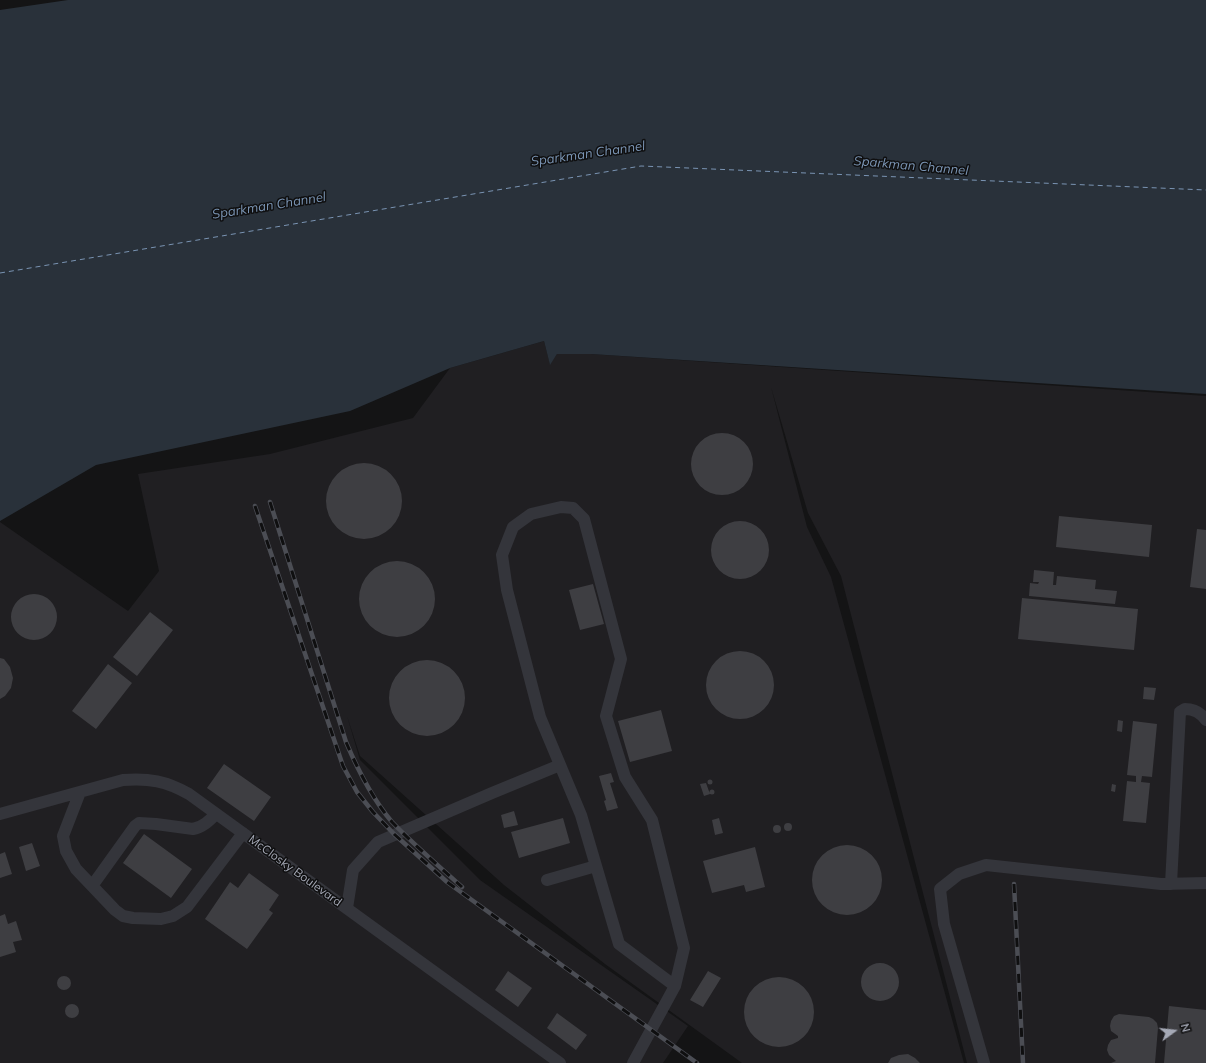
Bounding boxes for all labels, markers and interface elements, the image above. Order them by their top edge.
water label: Sparkman Channel [530,138,646,170]
water label: Sparkman Channel [853,153,969,179]
water label: Sparkman Channel [211,189,327,223]
street label: McClosky Boulevard [246,832,344,910]
north arrow [1154,1011,1194,1051]
text: N [1178,1022,1193,1034]

